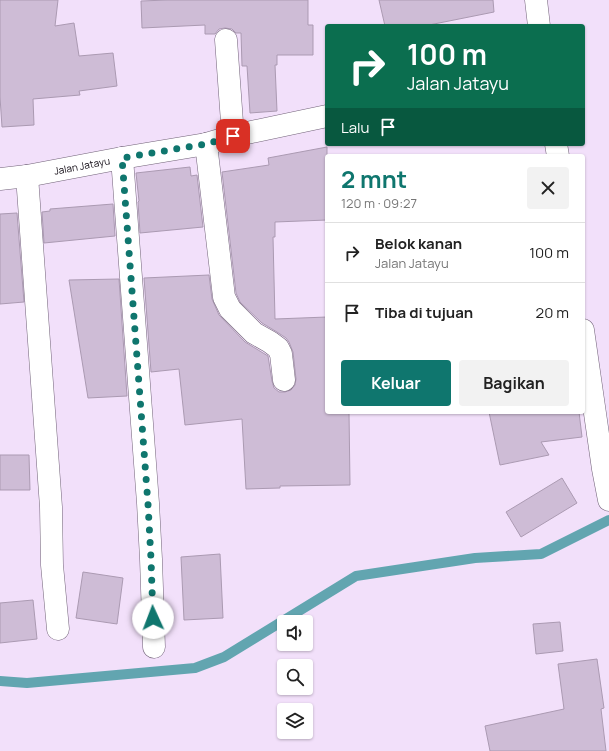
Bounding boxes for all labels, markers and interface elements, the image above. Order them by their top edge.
text: 100 m [407,35,487,73]
icon: right [341,40,393,92]
text: Jalan Jatayu [407,71,509,95]
icon: arrive [377,116,399,138]
text: Lalu [341,117,369,138]
pin [216,119,250,153]
icon: arrive [222,125,244,147]
street label: Jalan Jatayu [53,153,111,178]
text: 2 mnt [341,162,407,195]
button: close [527,167,569,209]
text: 120 m · 09:27 [341,194,417,212]
text: Belok kanan [375,233,462,254]
icon: right [341,242,363,264]
text: 100 m [529,242,569,263]
text: Jalan Jatayu [375,254,449,272]
icon: arrive [341,302,363,324]
text: Tiba di tujuan [375,302,473,323]
text: 20 m [536,302,569,323]
button: Keluar [341,360,451,406]
button: Bagikan [459,360,569,406]
position arrow [132,597,174,639]
map controls [277,615,313,739]
button: sound [277,615,313,651]
button: search [277,659,313,695]
button: layers [277,703,313,739]

